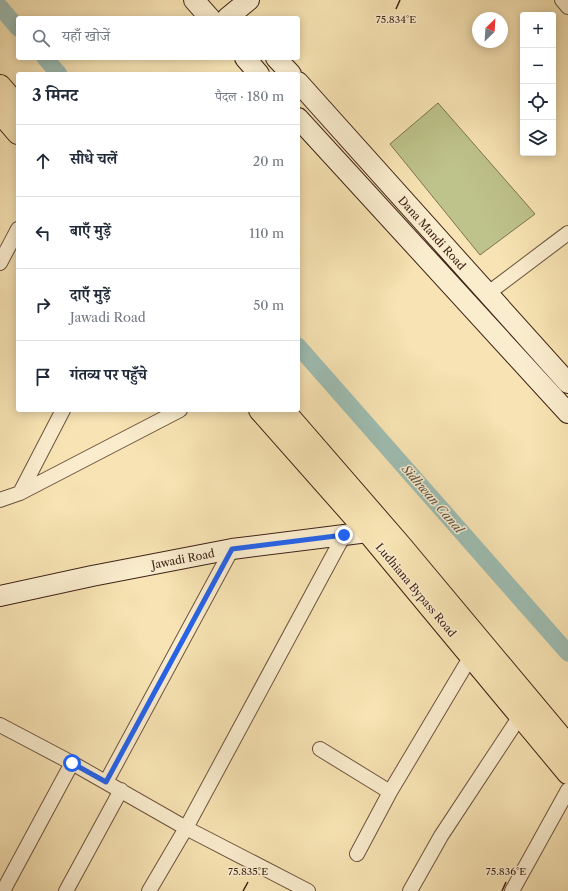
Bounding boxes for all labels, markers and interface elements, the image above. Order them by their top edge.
north arrow [472,12,508,48]
map controls [520,12,556,156]
button: + [520,12,556,48]
text: 75.834°E [376,13,416,26]
search box [16,16,300,60]
text: यहाँ खोजें [62,26,110,45]
icon: search [30,27,52,49]
button: − [520,48,556,84]
button: locate [520,84,556,120]
text: 3 मिनट [32,85,78,105]
text: पैदल · 180 m [215,88,284,104]
button: layers [520,120,556,156]
text: सीधे चलें [70,149,117,168]
icon: ahead [32,150,54,172]
text: 20 m [253,153,284,169]
street label: Dana Mandi Road [395,193,469,273]
text: बाएँ मुड़ें [70,221,111,240]
icon: left [32,222,54,244]
text: 110 m [249,225,284,241]
text: दाएँ मुड़ें [70,285,110,304]
icon: right [32,294,54,316]
text: 50 m [253,297,284,313]
text: Jawadi Road [70,309,146,325]
text: गंतव्य पर पहुँचे [70,365,147,384]
icon: arrive [32,366,54,388]
water label: Sidhwan Canal [398,461,468,537]
route end [335,526,353,544]
street label: Ludhiana Bypass Road [373,540,460,640]
street label: Jawadi Road [148,546,216,572]
route start [63,754,81,772]
text: 75.835°E [228,865,268,878]
text: 75.836°E [486,865,526,878]

